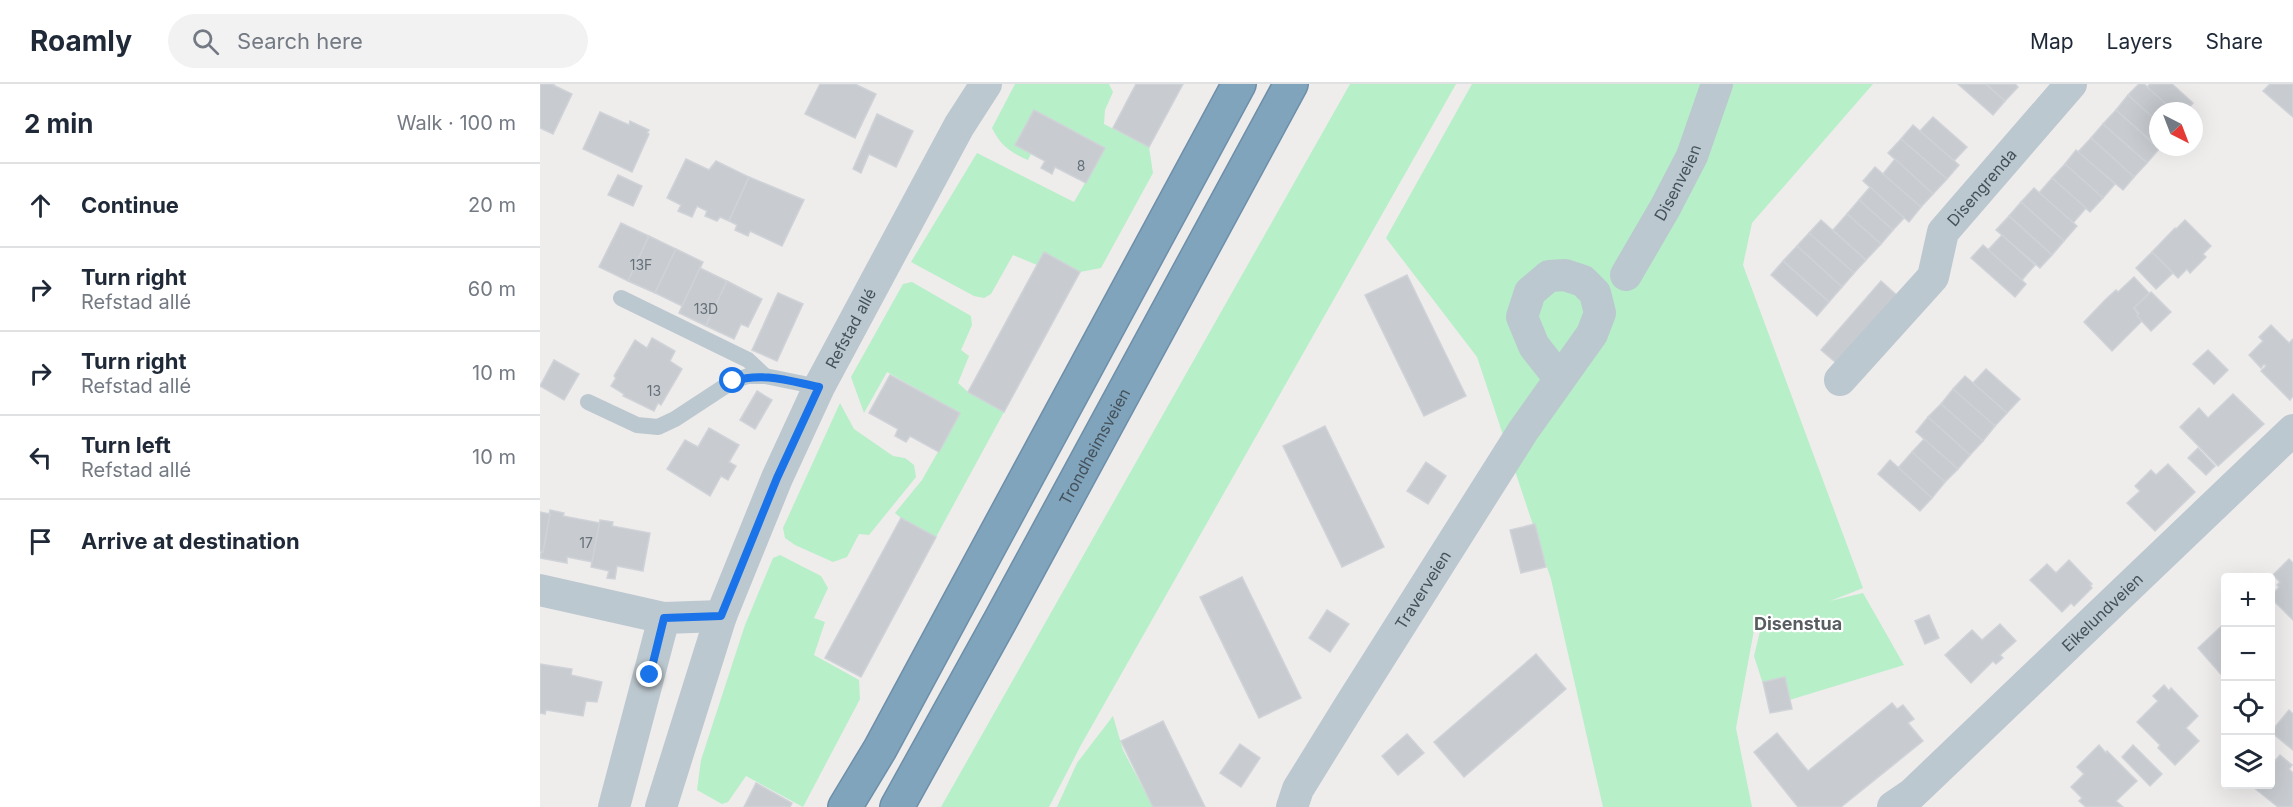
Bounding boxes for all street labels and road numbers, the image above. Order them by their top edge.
street label: Disenveien [1650,142,1705,224]
street label: Disengrenda [1943,145,2021,230]
street label: Refstad allé [821,285,880,372]
street label: Trondheimsveien [1055,385,1134,508]
street label: Traverveien [1390,547,1455,633]
street label: Eikelundveien [2057,569,2147,656]

